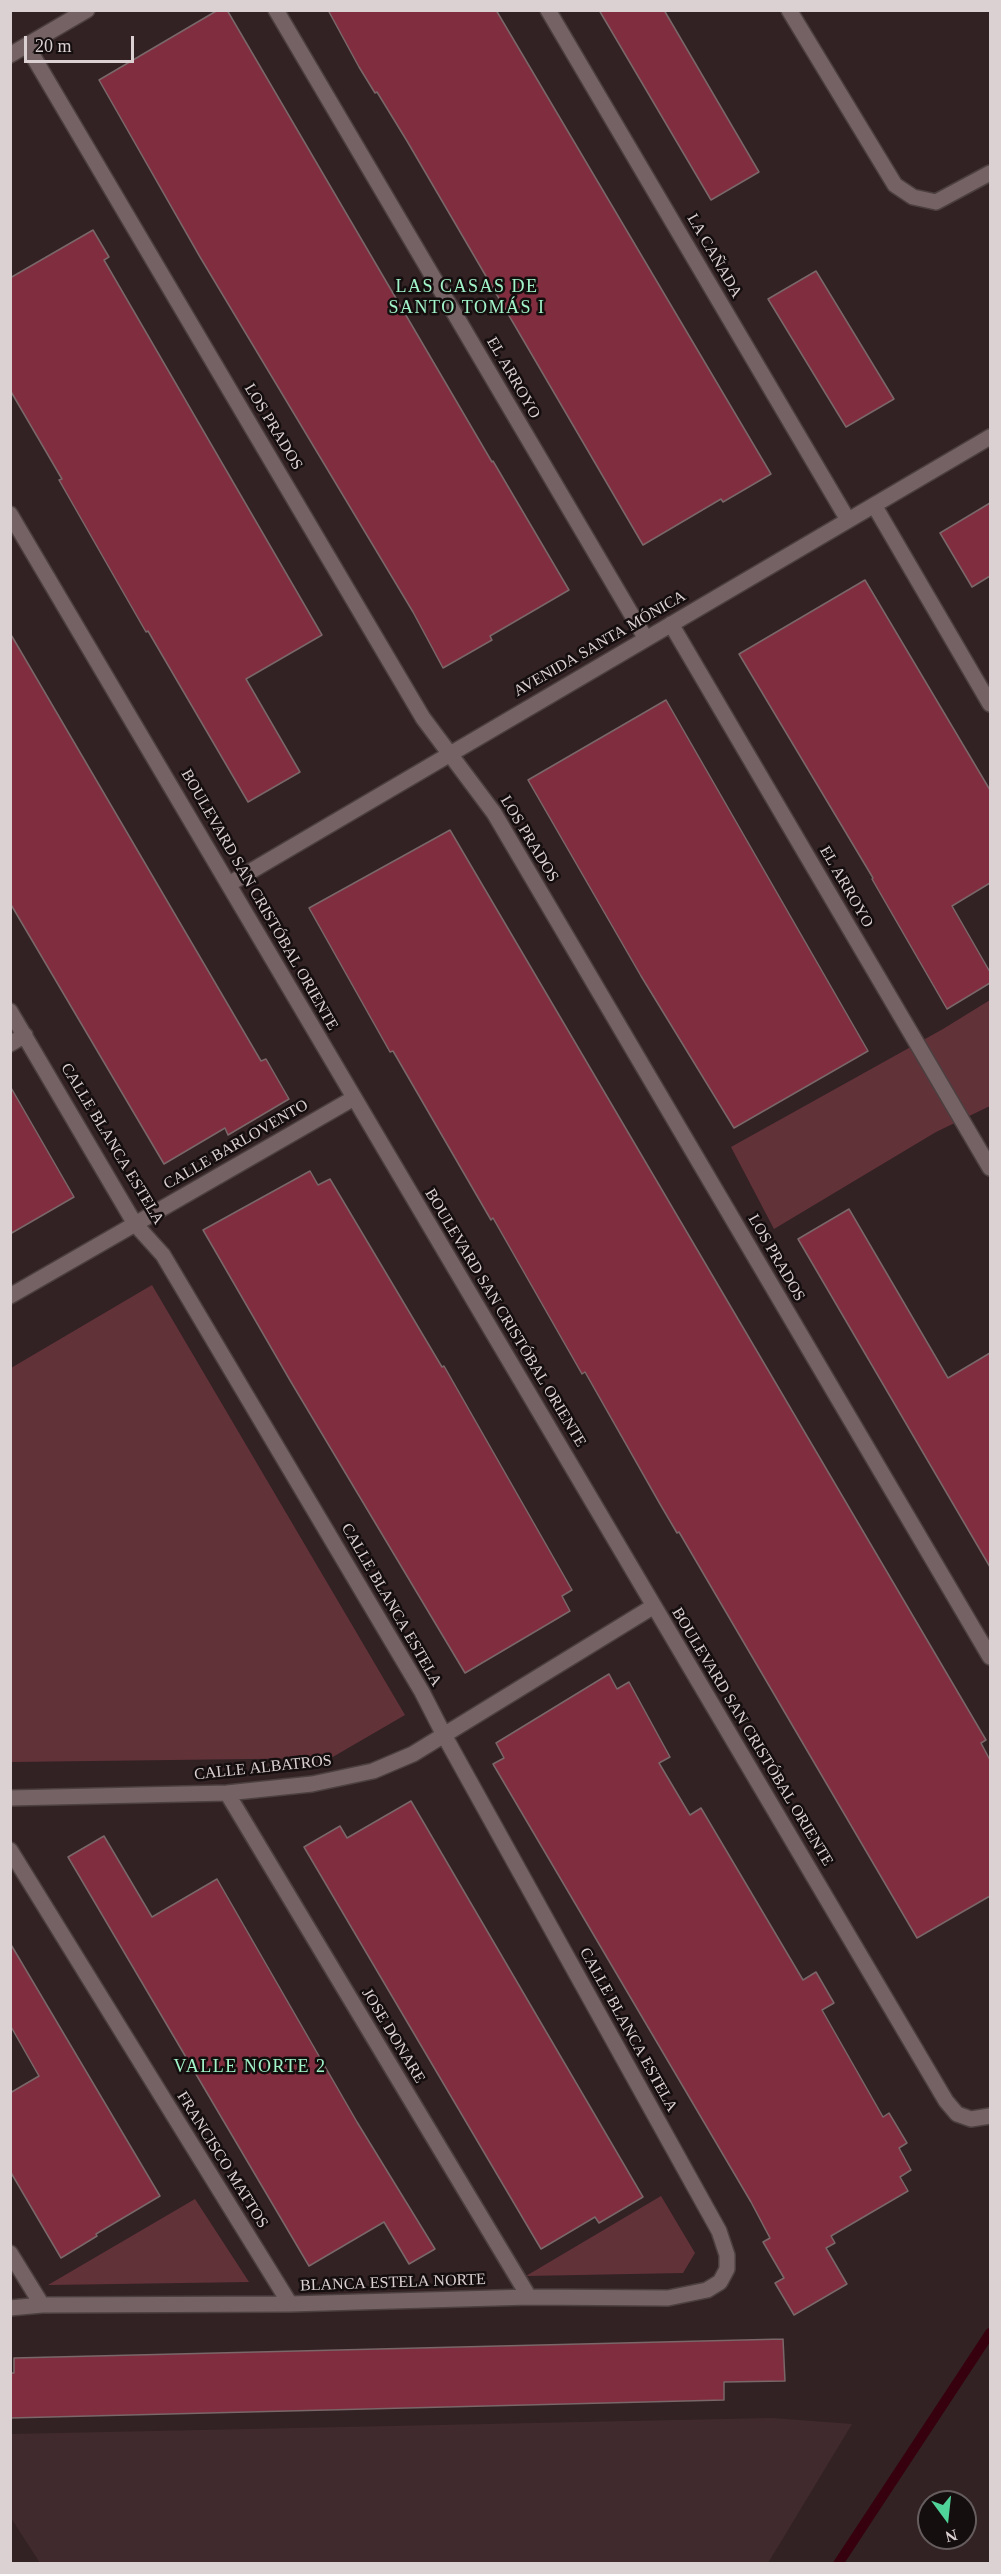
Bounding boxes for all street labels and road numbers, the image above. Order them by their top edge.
street label: LA CAÑADA [682,211,746,301]
street label: EL ARROYO [482,334,544,422]
street label: LOS PRADOS [240,380,306,474]
street label: AVENIDA SANTA MÓNICA [510,587,690,701]
street label: BOULEVARD SAN CRISTÓBAL ORIENTE [176,766,342,1034]
street label: LOS PRADOS [496,792,562,886]
street label: EL ARROYO [815,843,877,931]
street label: CALLE BLANCA ESTELA [56,1060,168,1228]
street label: CALLE BARLOVENTO [160,1096,312,1194]
street label: BOULEVARD SAN CRISTÓBAL ORIENTE [420,1185,590,1451]
street label: LOS PRADOS [743,1211,809,1305]
street label: CALLE BLANCA ESTELA [336,1520,446,1690]
street label: BOULEVARD SAN CRISTÓBAL ORIENTE [667,1604,837,1870]
street label: CALLE ALBATROS [193,1751,333,1785]
street label: CALLE BLANCA ESTELA [575,1944,681,2116]
street label: JOSE DONARE [357,1985,429,2087]
street label: FRANCISCO MATTOS [172,2088,272,2232]
street label: BLANCA ESTELA NORTE [300,2270,486,2296]

